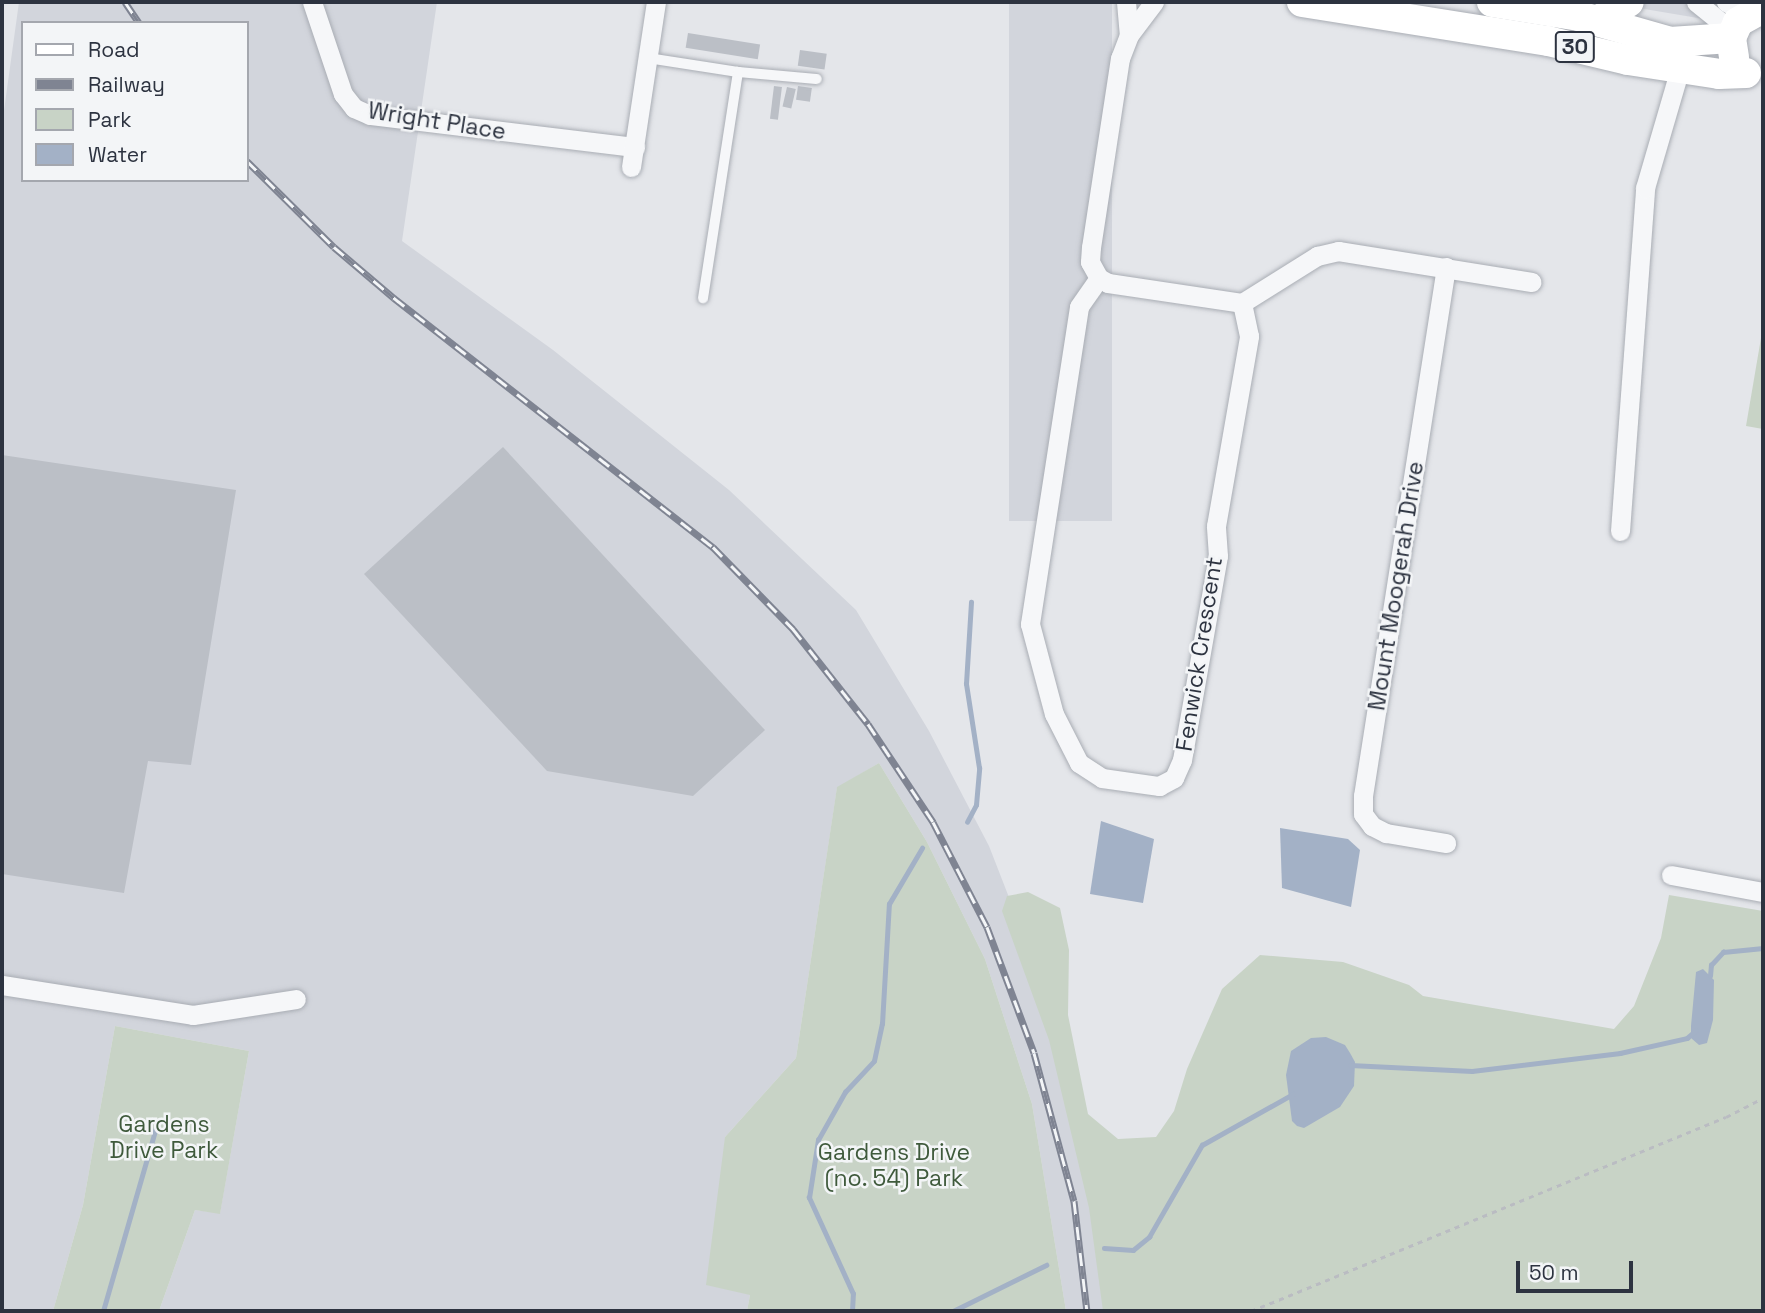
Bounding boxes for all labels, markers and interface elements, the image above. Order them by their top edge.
legend [21,21,248,182]
road number: 30 [1554,30,1596,64]
text: Road [88,36,140,63]
text: Railway [88,71,165,98]
street label: Wright Place [366,96,508,146]
text: Park [88,106,132,133]
text: Water [88,141,147,168]
street label: Mount Moogerah Drive [1363,460,1429,712]
street label: Fenwick Crescent [1170,555,1228,753]
park label: Gardens Drive Park [110,1110,218,1164]
park label: Gardens Drive (no. 54) Park [818,1138,970,1192]
scale bar [1520,1246,1637,1290]
text: 50 m [1529,1259,1579,1286]

